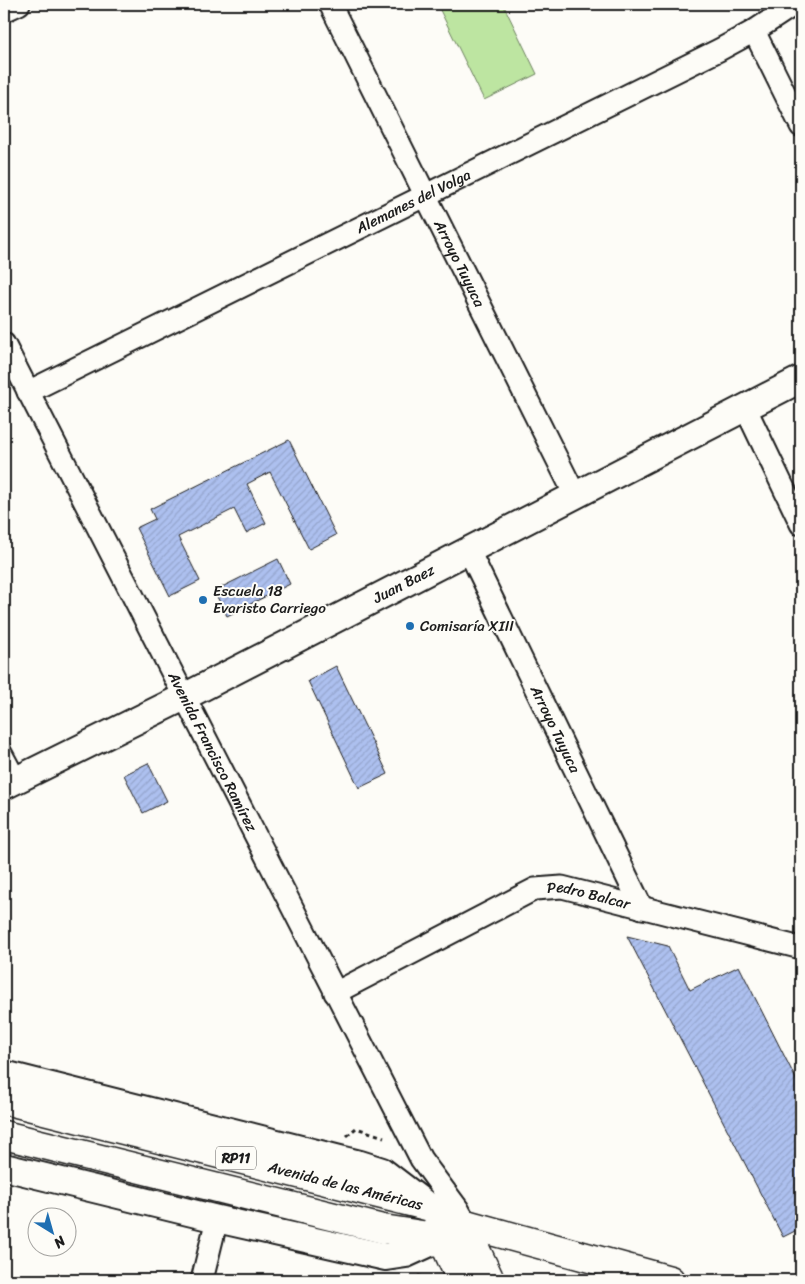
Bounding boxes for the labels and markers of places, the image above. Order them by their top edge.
place label: Escuela 18 Evaristo Carriego [213,578,326,621]
marker: Escuela 18 Evaristo Carriego [197,594,209,606]
place label: Comisaría XIII [420,613,514,639]
marker: Comisaría XIII [404,620,416,632]

